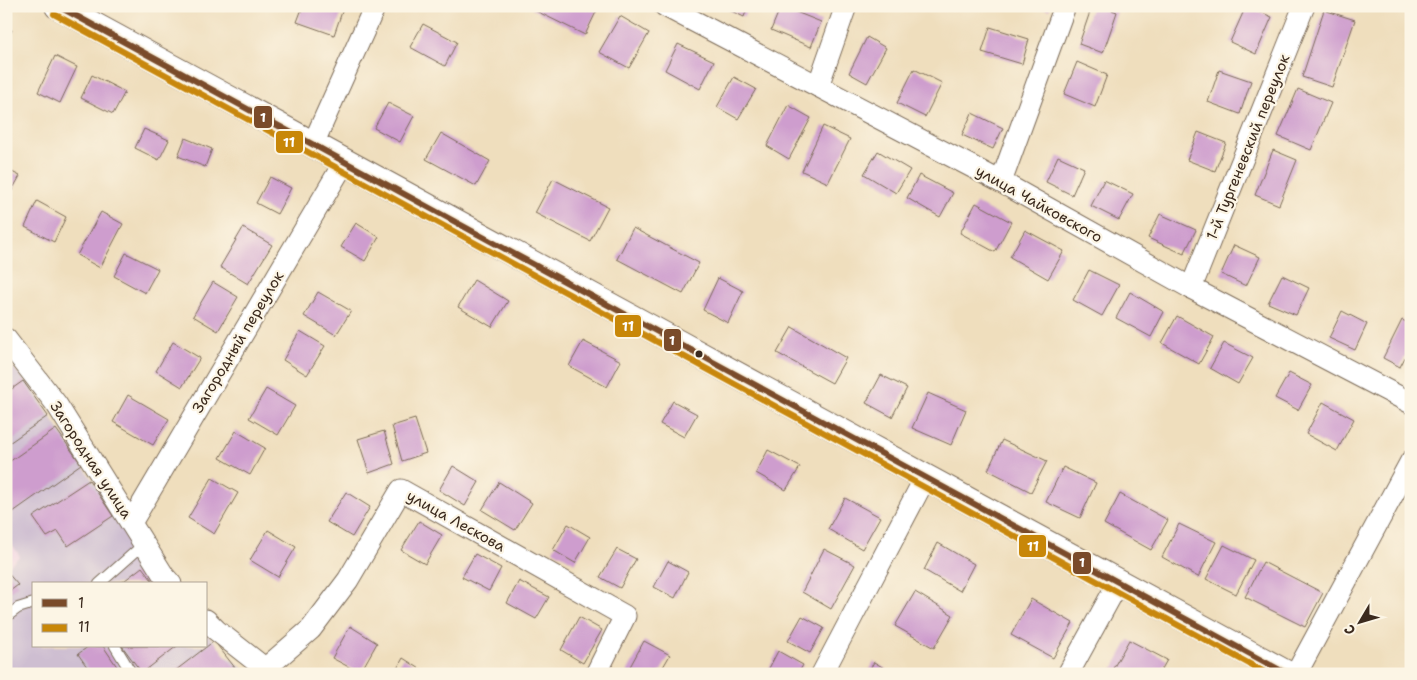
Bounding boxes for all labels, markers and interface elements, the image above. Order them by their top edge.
street label: 1-й Тургеневский переулок [1202,51,1294,243]
line badge: 1 [253,105,273,129]
text: 1 [260,108,266,126]
line badge: 11 [275,130,304,154]
text: 11 [283,133,295,151]
street label: улица Чайковского [972,161,1106,247]
street label: Загородный переулок [188,267,288,417]
line badge: 11 [614,314,642,338]
text: 11 [622,317,634,335]
line badge: 1 [663,328,682,352]
text: 1 [669,331,675,349]
unlabelled marker [694,349,704,359]
street label: Загородная улица [45,397,137,523]
street label: улица Лескова [403,486,509,557]
line badge: 11 [1018,534,1047,558]
text: 11 [1027,537,1039,555]
line badge: 1 [1072,551,1092,575]
text: 1 [1079,553,1085,571]
legend [32,582,208,648]
text: 1 [78,593,84,613]
north arrow [1334,598,1384,648]
text: 11 [78,617,90,637]
text: С [1340,621,1359,639]

